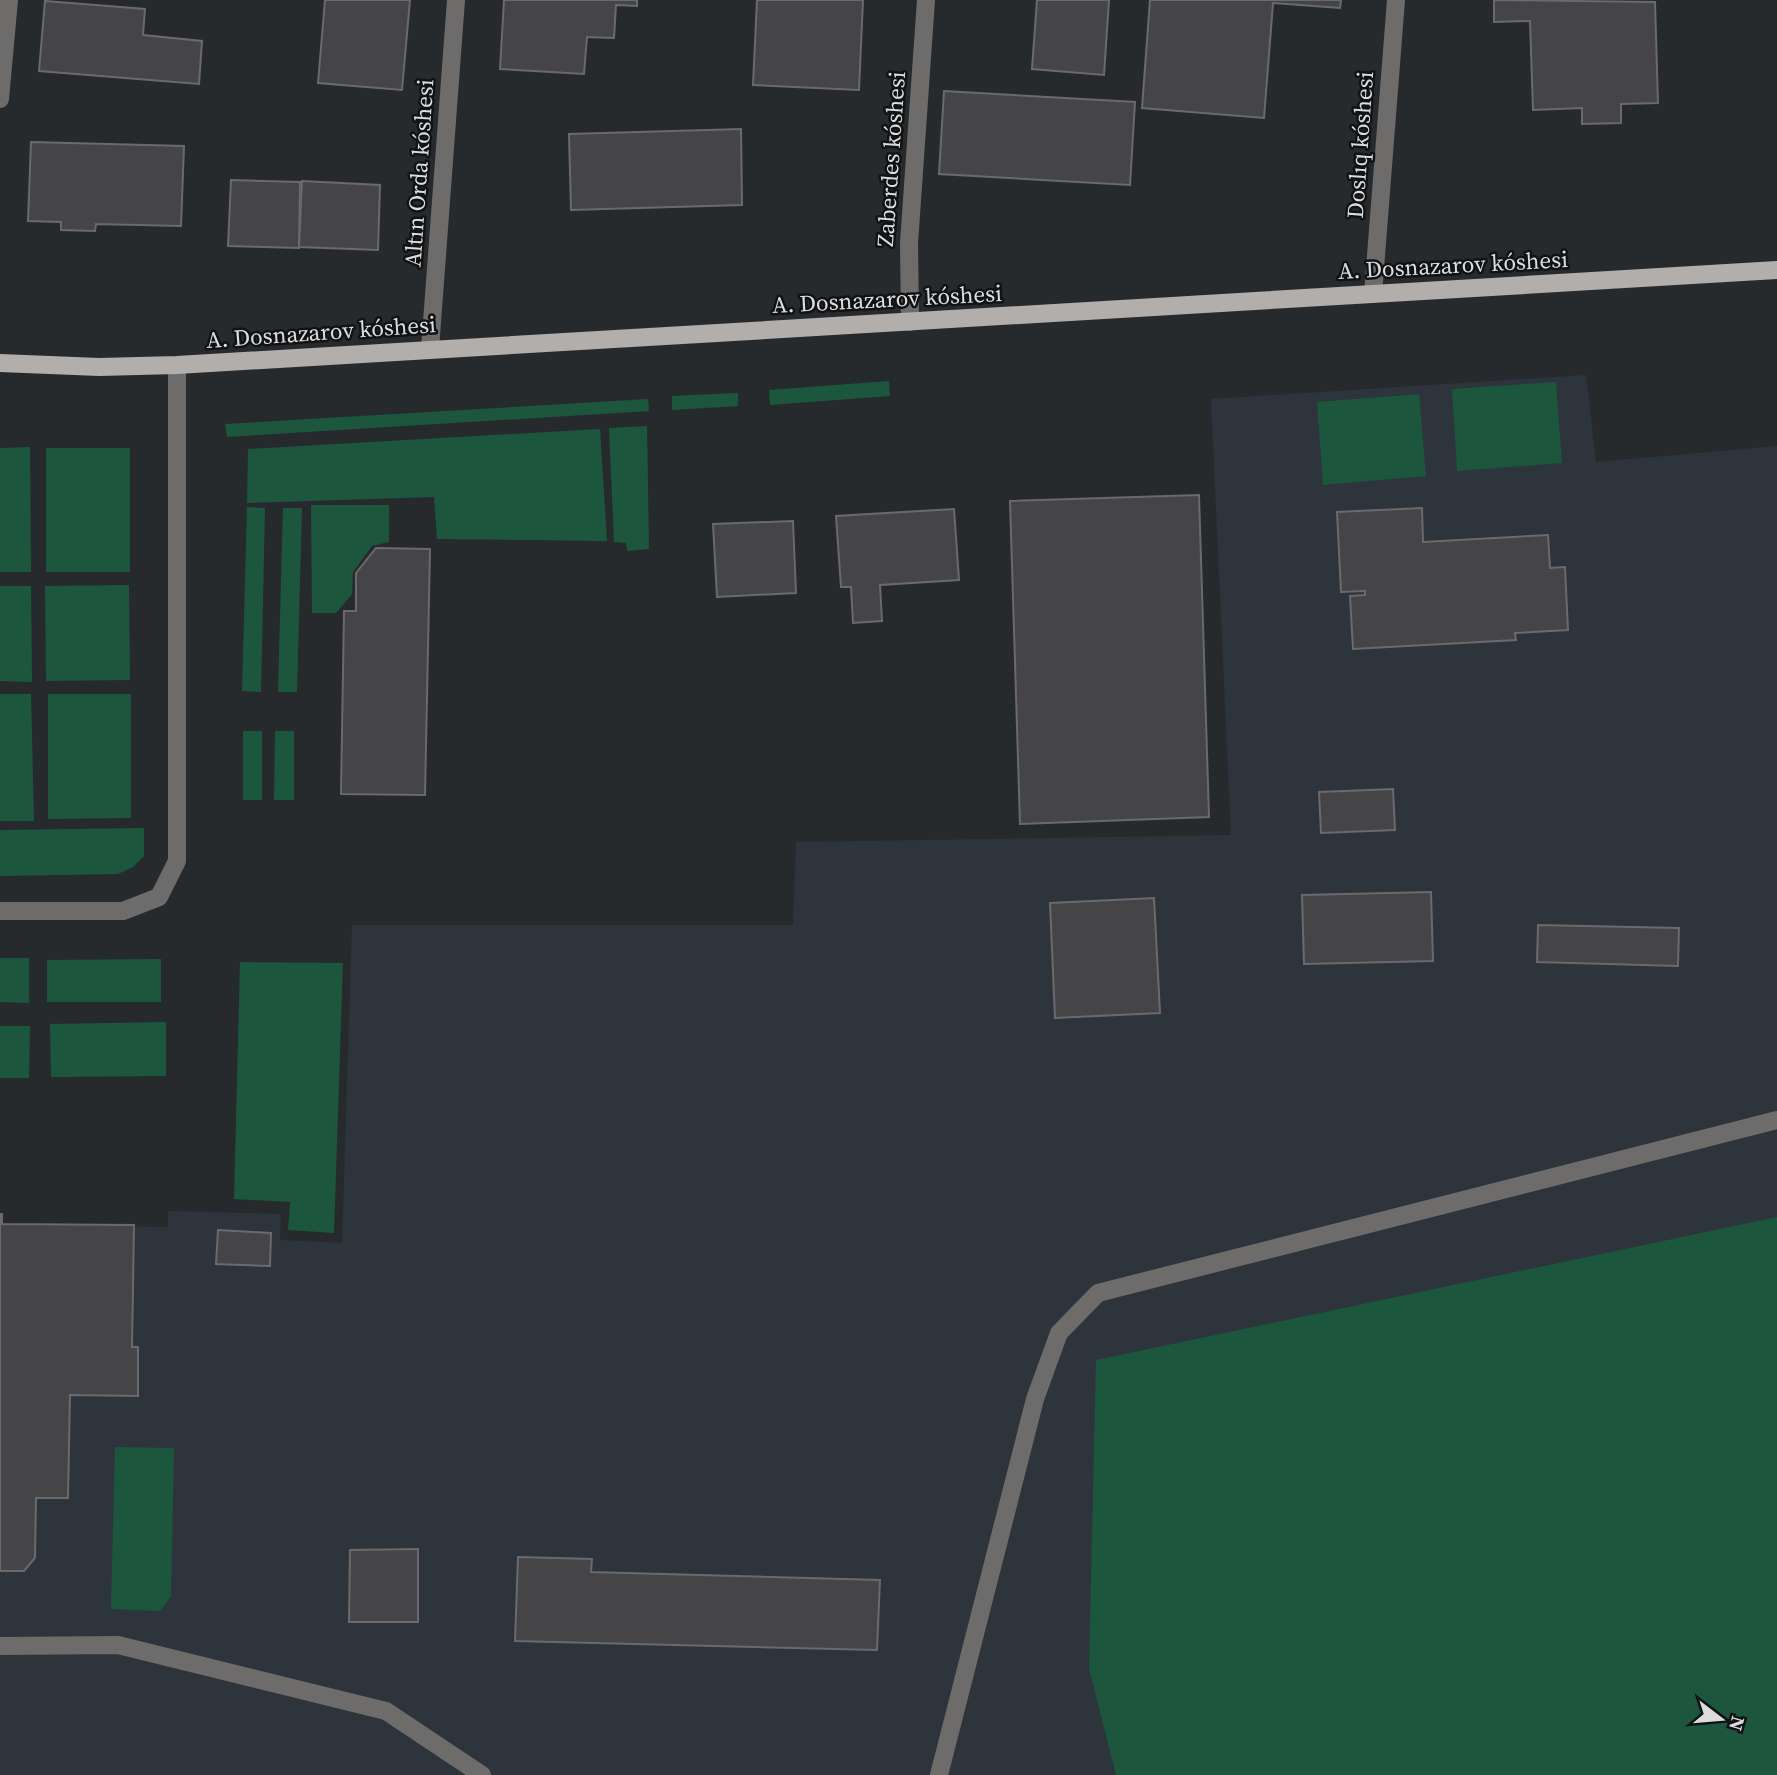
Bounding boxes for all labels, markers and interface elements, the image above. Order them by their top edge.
street label: Zaberdes kóshesi [869,70,913,248]
street label: Doslıq kóshesi [1339,70,1381,220]
street label: Altın Orda kóshesi [396,78,442,268]
street label: A. Dosnazarov kóshesi [1337,243,1569,287]
street label: A. Dosnazarov kóshesi [771,277,1003,321]
street label: A. Dosnazarov kóshesi [205,308,437,356]
north arrow [1686,1684,1756,1754]
text: N [1723,1713,1752,1734]

